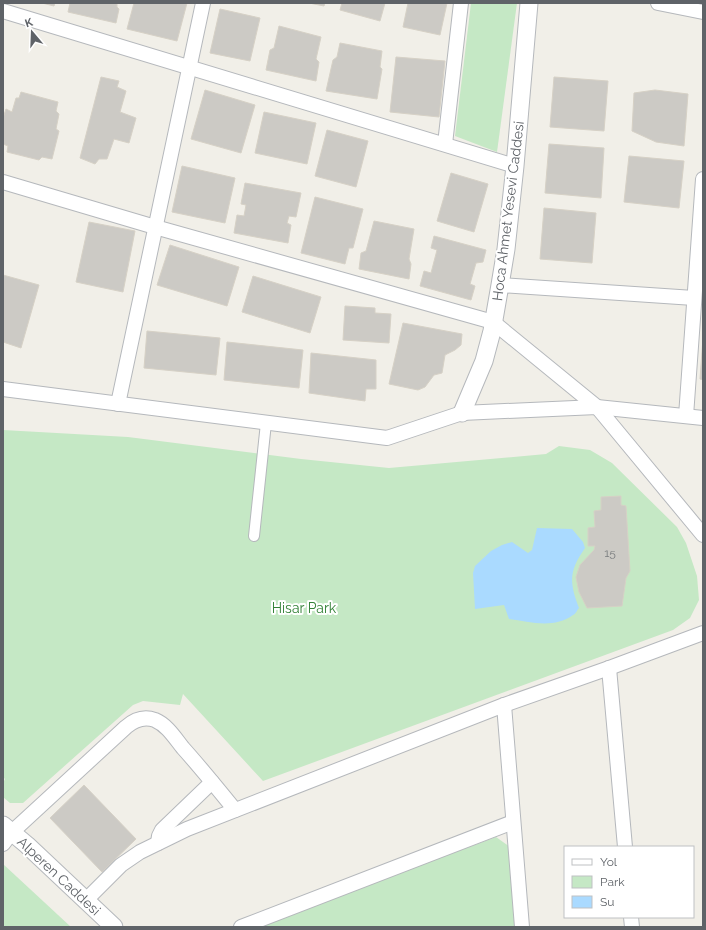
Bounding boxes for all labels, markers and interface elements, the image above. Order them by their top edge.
north arrow [12,12,52,52]
text: K [23,15,35,30]
street label: Hoca Ahmet Yesevi Caddesi [489,120,527,302]
house number: 15 [604,546,616,560]
park label: Hisar Park [272,600,337,616]
street label: Alperen Caddesi [14,834,104,918]
legend [564,846,694,918]
text: Yol [600,855,618,869]
text: Park [600,875,625,889]
text: Su [600,895,614,909]

